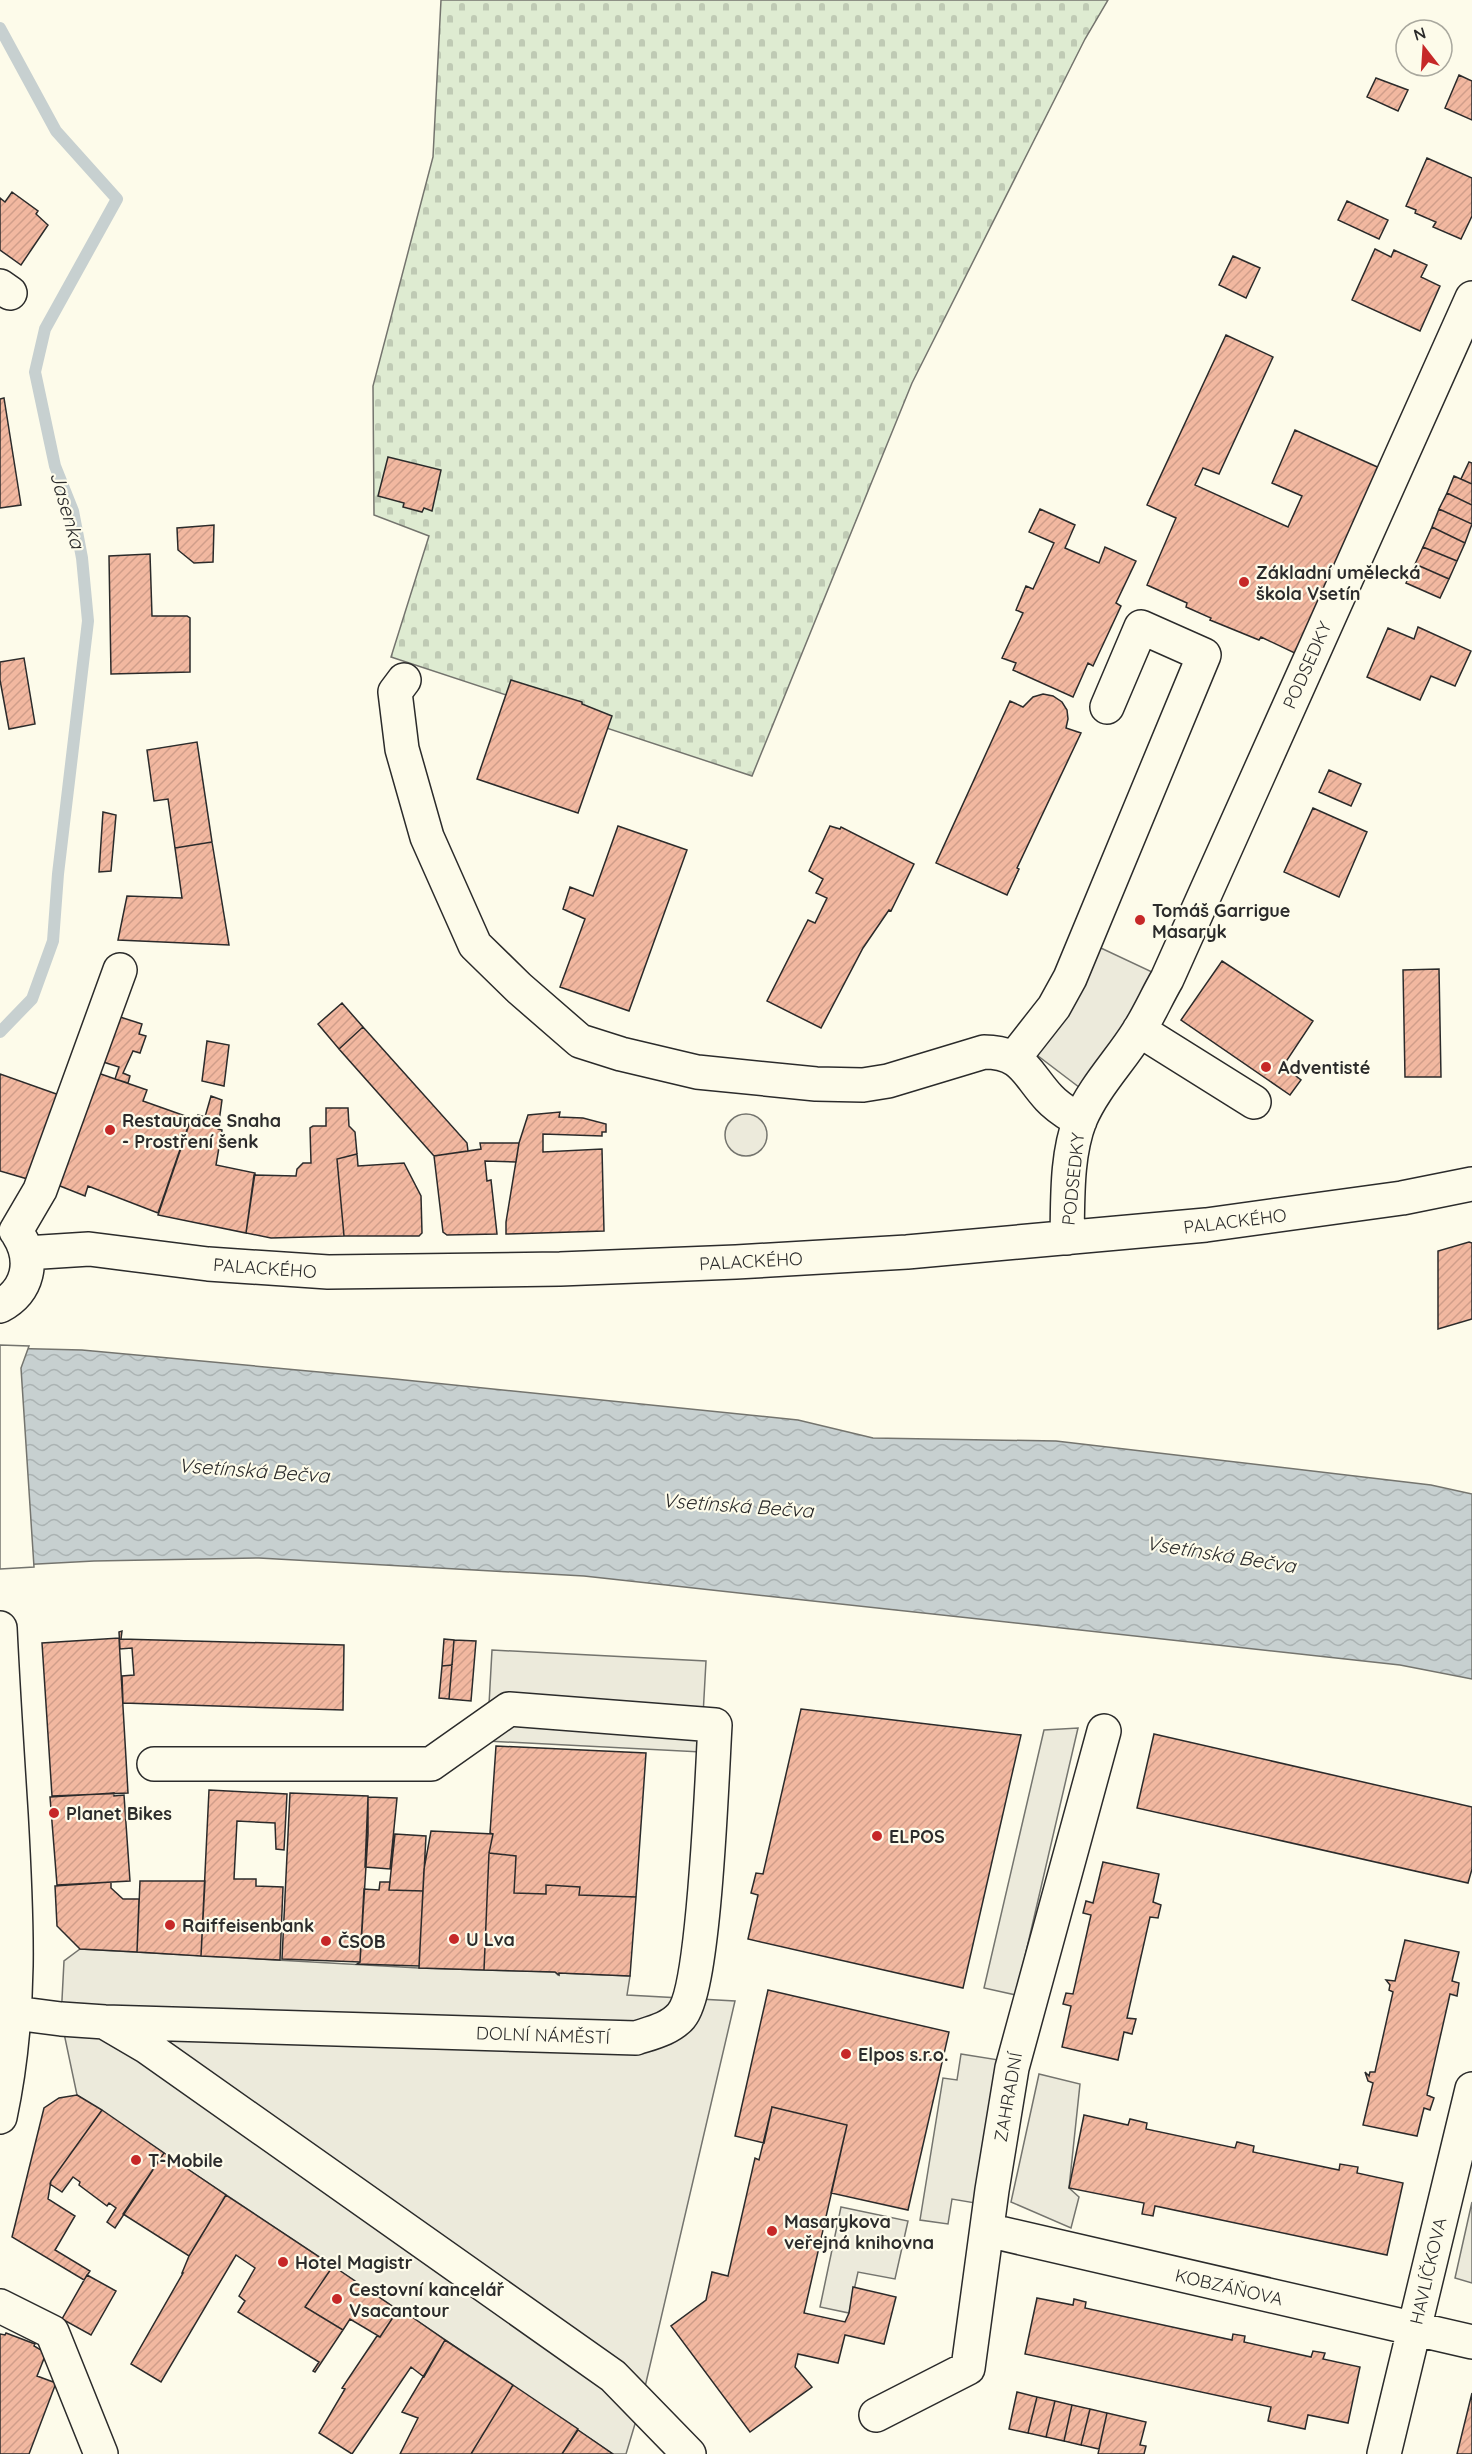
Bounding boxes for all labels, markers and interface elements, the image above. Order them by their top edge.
north arrow [1394,18,1454,78]
text: N [1411,22,1428,45]
water label: Jasenka [45,469,91,553]
place label: Základní umělecká škola Vsetín [1256,561,1421,605]
marker: Základní umělecká škola Vsetín [1237,575,1251,589]
street label: PODSEDKY [1278,618,1336,712]
place label: Tomáš Garrigue Masaryk [1152,899,1290,943]
marker: Tomáš Garrigue Masaryk [1133,913,1147,927]
place label: Adventisté [1278,1056,1370,1079]
marker: Adventisté [1259,1060,1273,1074]
place label: Restaurace Snaha - Prostření šenk [122,1109,281,1153]
marker: Restaurace Snaha - Prostření šenk [103,1123,117,1137]
street label: PODSEDKY [1057,1131,1089,1227]
street label: PALACKÉHO [1182,1203,1288,1239]
street label: PALACKÉHO [699,1247,803,1275]
street label: PALACKÉHO [212,1253,318,1283]
water label: Vsetínská Bečva [178,1452,332,1488]
water label: Vsetínská Bečva [662,1487,816,1523]
water label: Vsetínská Bečva [1144,1530,1299,1578]
place label: Planet Bikes [66,1802,172,1825]
marker: Planet Bikes [47,1806,61,1820]
place label: ELPOS [889,1825,945,1848]
marker: ELPOS [870,1829,884,1843]
place label: Raiffeisenbank [182,1914,314,1937]
marker: Raiffeisenbank [163,1918,177,1932]
place label: U Lva [466,1928,515,1951]
place label: ČSOB [338,1930,386,1953]
marker: U Lva [447,1932,461,1946]
marker: ČSOB [319,1934,333,1948]
street label: DOLNÍ NÁMĚSTÍ [476,2021,611,2049]
place label: Elpos s.r.o. [858,2043,948,2066]
marker: Elpos s.r.o. [839,2047,853,2061]
street label: ZAHRADNÍ [989,2050,1027,2144]
place label: T-Mobile [148,2149,223,2172]
marker: T-Mobile [129,2153,143,2167]
place label: Masarykova veřejná knihovna [784,2210,934,2254]
street label: HAVLÍČKOVA [1405,2215,1452,2327]
marker: Masarykova veřejná knihovna [765,2224,779,2238]
place label: Hotel Magistr [295,2251,413,2274]
marker: Hotel Magistr [276,2255,290,2269]
street label: KOBZÁŇOVA [1173,2263,1286,2311]
place label: Cestovní kancelář Vsacantour [349,2278,504,2322]
marker: Cestovní kancelář Vsacantour [330,2292,344,2306]

